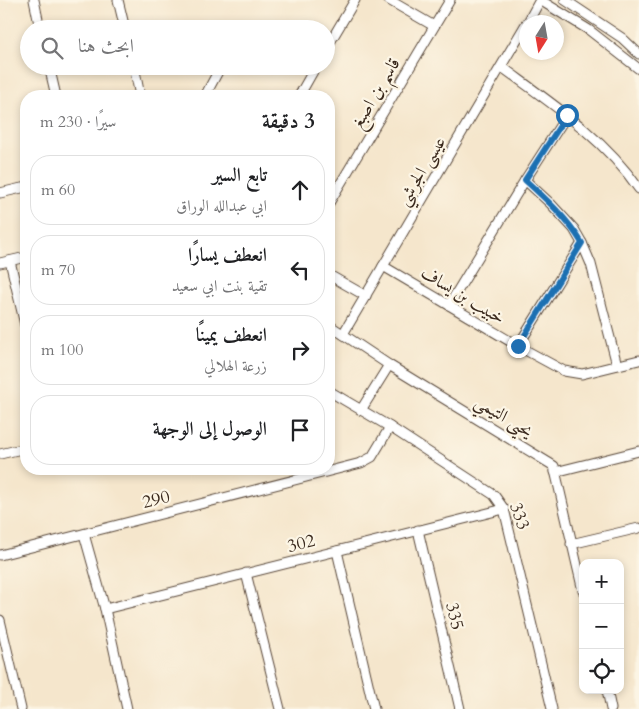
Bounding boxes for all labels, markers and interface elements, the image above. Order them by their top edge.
north arrow [519,15,564,60]
search box [20,20,335,75]
text: ابحث هنا [78,33,134,59]
icon: search [38,34,66,62]
street label: قاسم بن اصبغ [344,53,411,136]
route start [556,104,579,127]
text: 3 دقيقة [262,107,315,136]
text: سيرًا · 230 m [40,111,116,133]
street label: عيسى الجرشي [391,132,455,213]
text: تابع السير [212,162,267,188]
icon: ahead [286,176,314,204]
text: 60 m [41,179,75,201]
text: ابي عبدالله الوراق [176,195,267,217]
text: انعطف يسارًا [188,242,267,268]
icon: left [286,256,314,284]
text: 70 m [41,259,75,281]
street label: خبيب بن يساف [416,260,510,330]
text: تقية بنت ابي سعيد [172,275,267,297]
text: انعطف يمينًا [196,322,267,348]
route end [507,335,530,358]
icon: right [286,336,314,364]
text: 100 m [41,339,83,361]
text: زرعة الهلالي [204,355,267,377]
street label: يحيى التيمي [468,389,538,447]
text: الوصول إلى الوجهة [153,416,267,442]
icon: arrive [286,416,314,444]
street label: 290 [140,484,173,515]
street label: 333 [503,499,536,533]
street label: 302 [285,528,318,559]
map controls [579,559,624,694]
button: + [579,559,624,604]
street label: 335 [439,600,470,632]
button: − [579,604,624,649]
button: locate [579,649,624,694]

